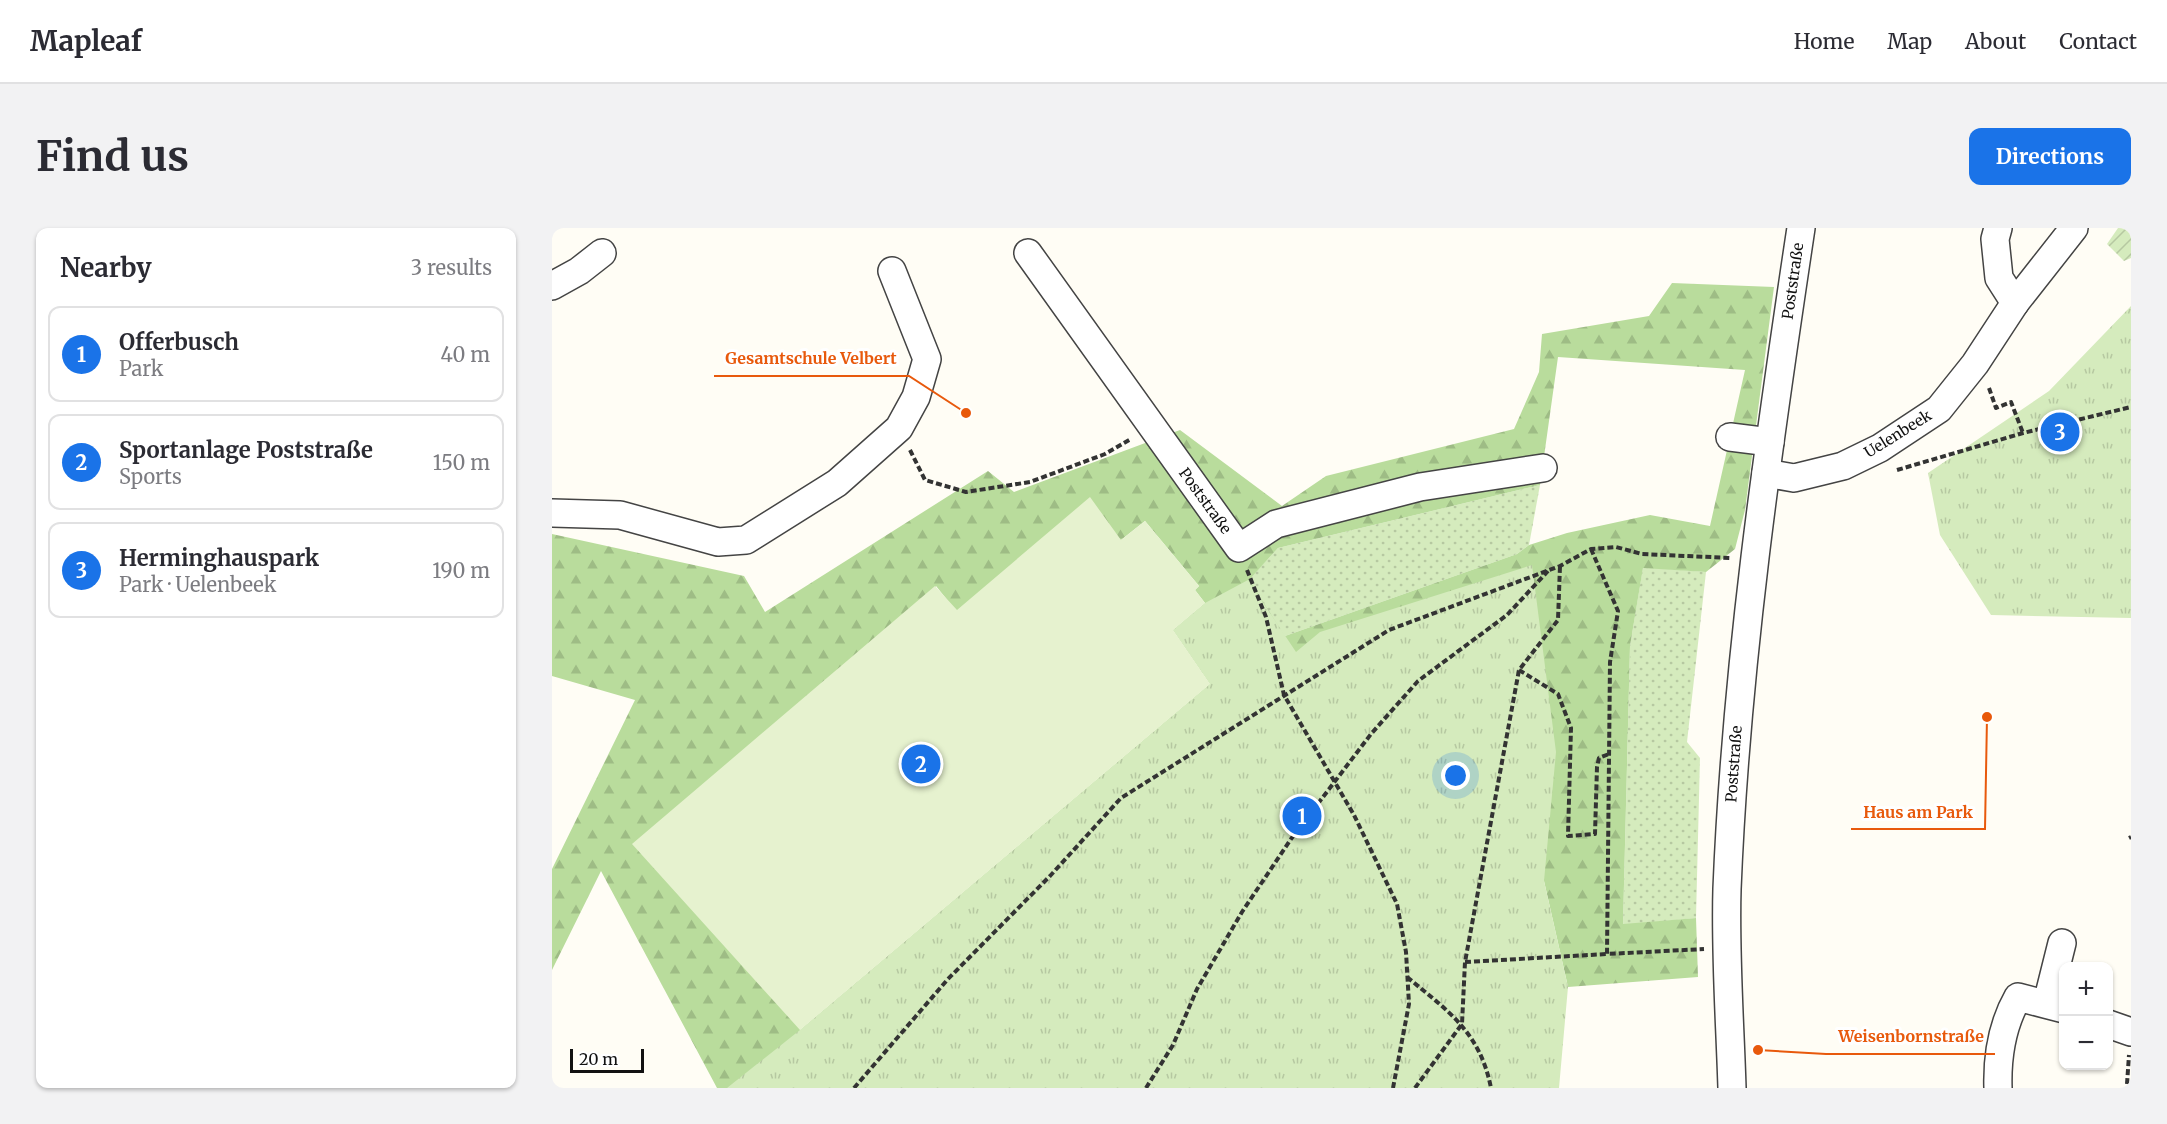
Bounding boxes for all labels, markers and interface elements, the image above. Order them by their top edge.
text: Mapleaf [30,23,142,59]
text: Home [1794,28,1854,55]
text: Map [1887,28,1932,55]
text: About [1965,28,2026,55]
text: Contact [2059,28,2137,55]
button: Directions [1969,128,2131,185]
text: Find us [36,130,189,182]
street label: Poststraße [1778,241,1807,320]
text: Nearby [60,251,152,284]
text: 3 results [411,255,492,280]
text: Offerbusch [119,328,239,356]
text: 1 [77,342,86,367]
text: 40 m [440,342,490,367]
callout: Gesamtschule Velbert [714,342,909,376]
text: Gesamtschule Velbert [725,348,897,368]
text: Park [119,356,163,381]
street label: Uelenbeek [1861,405,1935,462]
pin: 3 [2040,410,2080,454]
text: Sportanlage Poststraße [119,436,373,464]
text: 2 [76,450,87,475]
text: 150 m [433,450,490,475]
text: Sports [119,464,182,489]
street label: Poststraße [1175,464,1236,538]
text: Herminghauspark [119,544,319,572]
text: 3 [76,558,87,583]
text: 190 m [432,558,490,583]
text: Park · Uelenbeek [119,572,276,597]
street label: Poststraße [1721,725,1746,803]
pin: 2 [902,742,940,786]
your location [1441,761,1470,790]
pin: 1 [1282,794,1322,838]
callout: Haus am Park [1851,795,1985,829]
text: Haus am Park [1863,802,1973,822]
map controls [2059,962,2113,1070]
button: + [2059,962,2113,1016]
button: − [2059,1016,2113,1070]
callout: Weisenbornstraße [1826,1020,1995,1054]
text: Weisenbornstraße [1837,1026,1984,1046]
scale bar [570,1046,644,1074]
text: 20 m [579,1049,618,1069]

